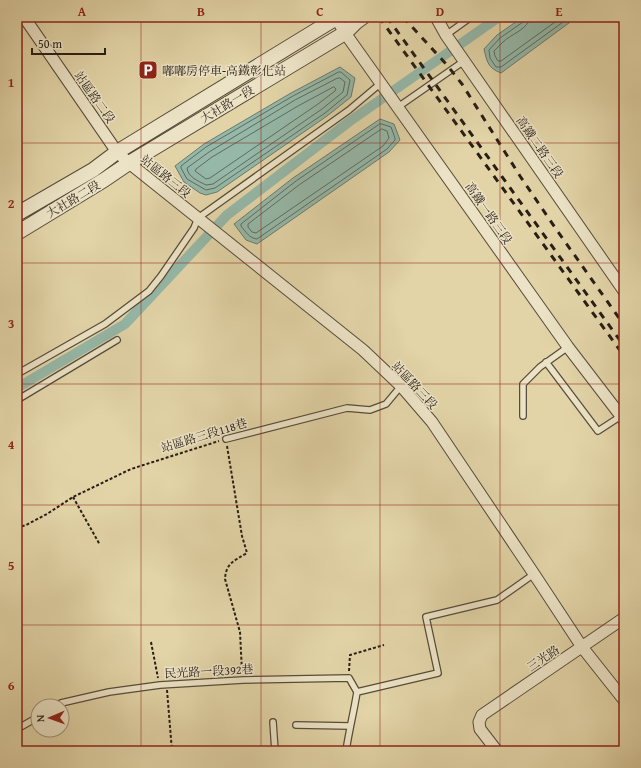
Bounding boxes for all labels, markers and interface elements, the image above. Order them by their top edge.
text: A [78,2,87,21]
text: B [197,2,205,21]
text: C [316,2,324,21]
text: D [436,2,444,21]
text: E [556,2,563,21]
scale bar [32,30,105,56]
text: 50 m [38,35,62,52]
parking icon: 嘟嘟房停車-高鐵彰化站 [137,59,159,81]
place label: 嘟嘟房停車-高鐵彰化站 [162,62,286,79]
street label: 站區路二段 [71,68,119,126]
text: 1 [8,73,14,92]
street label: 大社路一段 [197,81,257,127]
street label: 高鐵二路三段 [512,113,568,181]
street label: 站區路三段 [137,151,195,201]
street label: 大社路二段 [43,176,103,222]
street label: 高鐵一路三段 [461,179,517,247]
text: 2 [8,194,15,213]
text: 3 [8,314,14,333]
street label: 站區路三段 [388,357,442,413]
street label: 站區路三段118巷 [159,414,249,456]
text: 4 [8,435,15,454]
text: 5 [8,556,15,575]
street label: 三光路 [523,641,563,675]
street label: 民光路一段392巷 [164,660,254,682]
text: 6 [8,676,15,695]
north arrow [30,698,70,738]
text: N [32,714,48,722]

